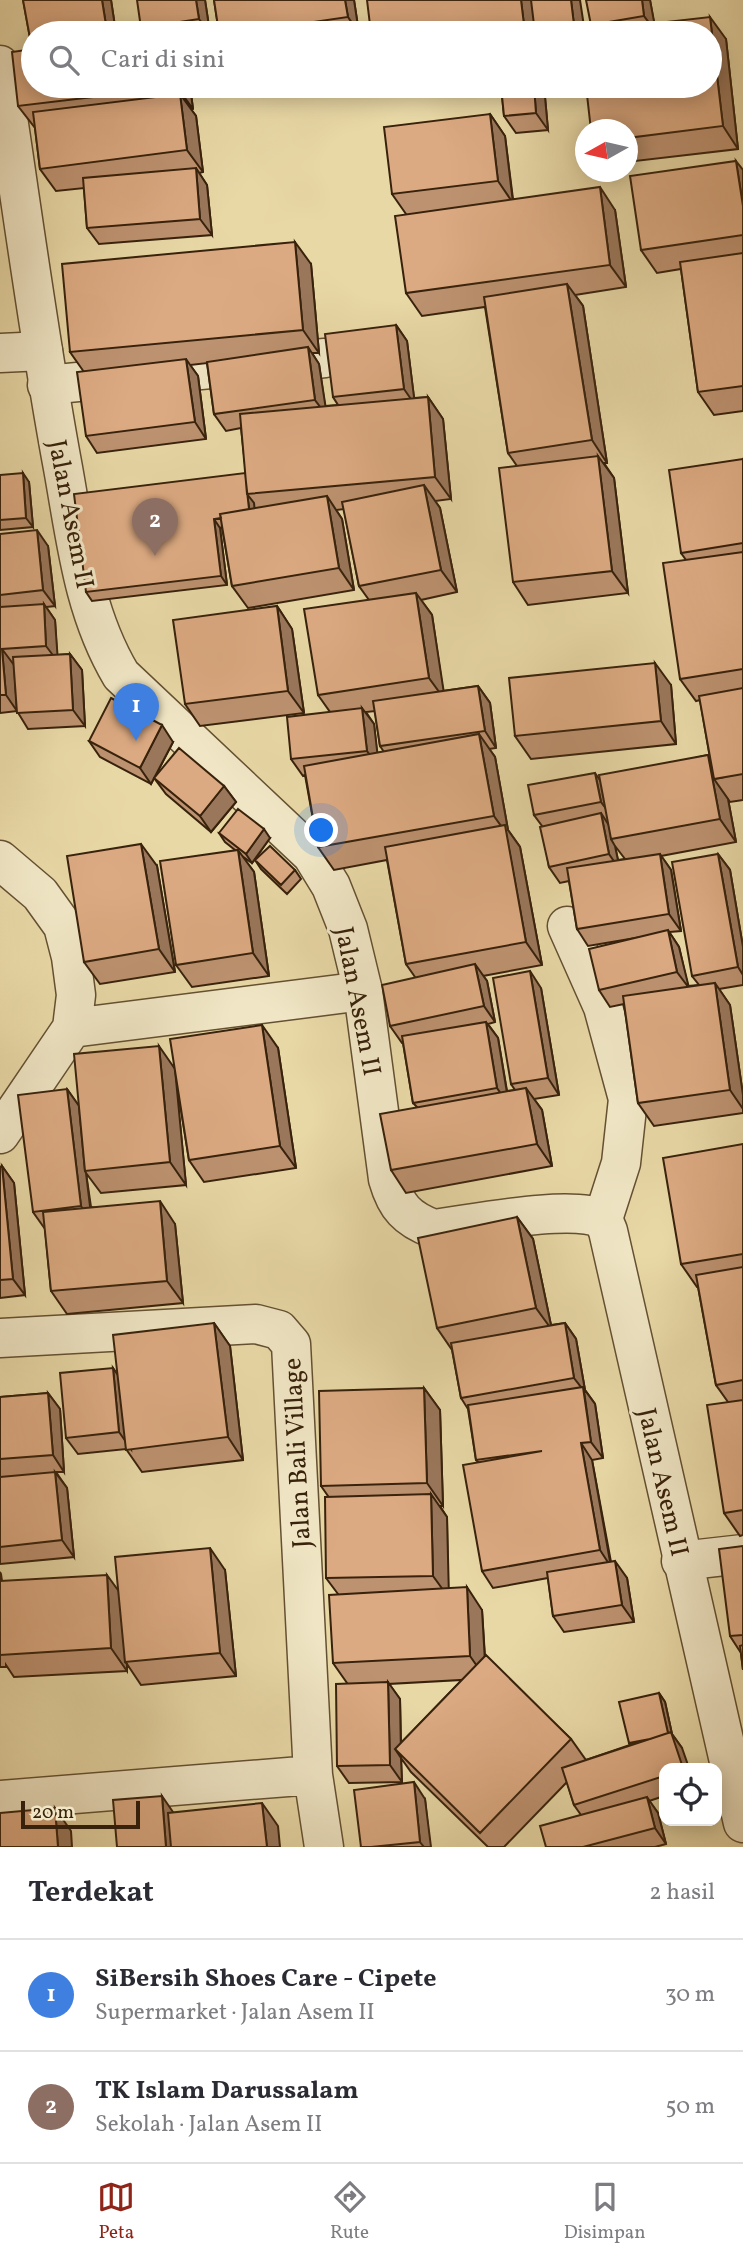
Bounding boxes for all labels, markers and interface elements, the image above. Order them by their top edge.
search box [21,21,722,98]
icon: search [45,41,83,79]
text: Cari di sini [101,42,225,78]
north arrow [575,119,638,182]
street label: Jalan Asem II [38,437,102,592]
pin: 2 [132,498,178,556]
pin: 1 [113,683,159,741]
your location [304,813,338,847]
street label: Jalan Asem II [325,924,389,1079]
street label: Jalan Bali Village [275,1357,321,1549]
street label: Jalan Asem II [627,1405,697,1560]
map controls [659,1763,722,1826]
button: locate [659,1763,722,1826]
scale bar [21,1798,140,1830]
text: 20 m [32,1800,74,1826]
text: Terdekat [28,1872,154,1914]
text: 2 hasil [649,1877,715,1909]
text: SiBersih Shoes Care - Cipete [95,1961,436,1997]
text: 1 [46,1979,56,2011]
text: 30 m [665,1979,715,2011]
text: Supermarket · Jalan Asem II [95,1997,375,2029]
text: TK Islam Darussalam [95,2073,359,2109]
text: 2 [45,2091,57,2123]
text: 50 m [666,2091,715,2123]
text: Sekolah · Jalan Asem II [95,2109,322,2141]
tab: Peta [97,2178,135,2246]
tab: Rute [330,2178,369,2246]
tab: Disimpan [564,2178,646,2246]

